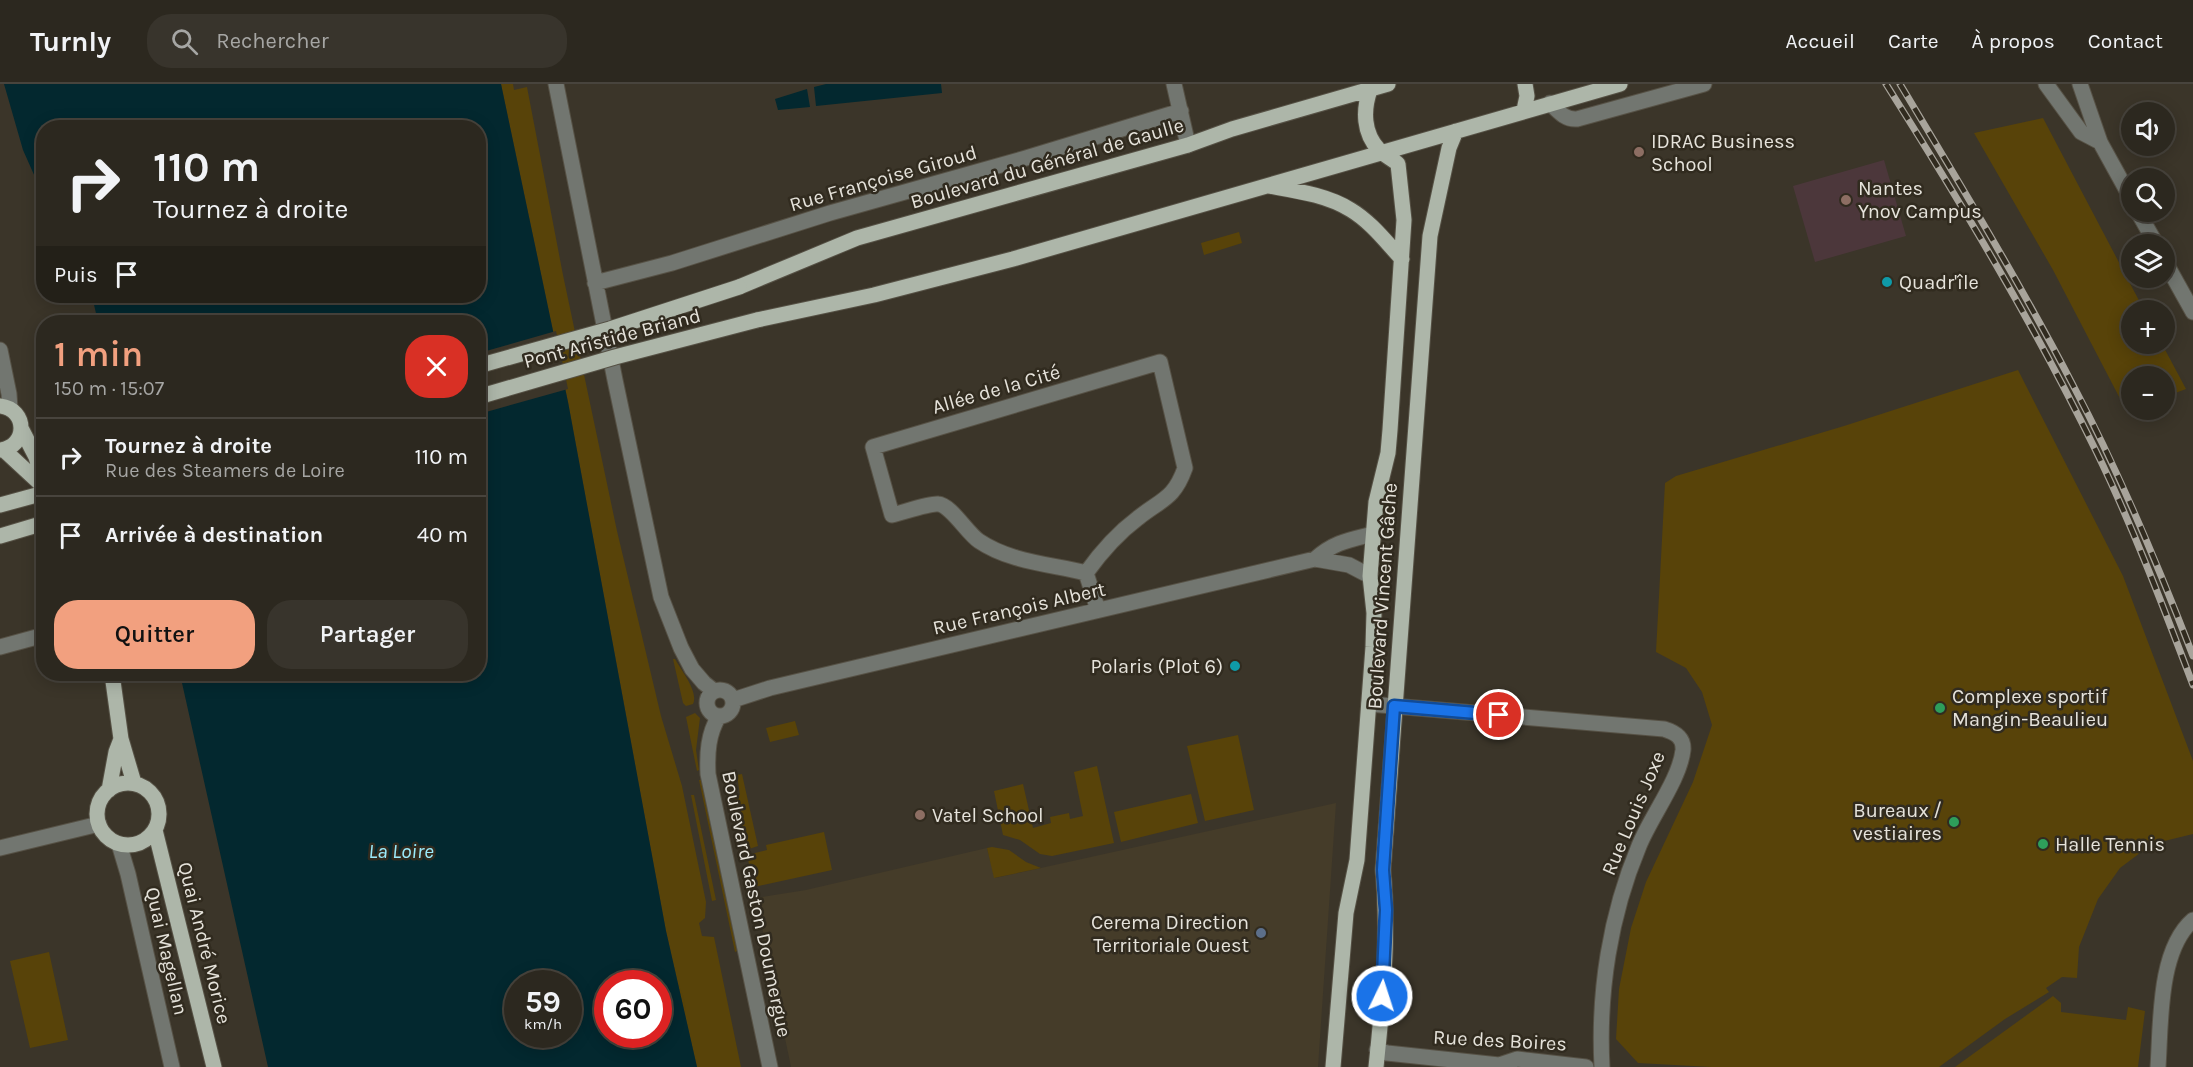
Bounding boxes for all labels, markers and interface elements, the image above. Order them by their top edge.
search box [147,14,567,68]
text: Turnly [30,25,111,58]
icon: search [168,25,201,58]
text: Rechercher [216,28,329,54]
text: Accueil [1786,29,1855,53]
text: Carte [1888,29,1939,53]
text: À propos [1972,29,2055,53]
text: Contact [2088,29,2163,53]
map controls [2121,102,2175,420]
button: sound [2121,102,2175,156]
street label: Boulevard du Général de Gaulle [908,113,1187,214]
place label: IDRAC Business School [1651,130,1795,176]
street label: Rue Françoise Giroud [787,141,979,216]
text: 110 m [153,142,260,192]
icon: right [54,144,132,222]
marker: IDRAC Business School [1632,145,1646,159]
button: search [2121,168,2175,222]
place label: Nantes Ynov Campus [1858,177,1982,223]
text: Tournez à droite [153,193,348,225]
marker: Nantes Ynov Campus [1839,193,1853,207]
button: layers [2121,234,2175,288]
icon: arrive [110,258,143,291]
text: Puis [54,262,98,288]
place label: Quadr'île [1899,271,1979,294]
marker: Quadr'île [1880,275,1894,289]
button: + [2121,300,2175,354]
street label: Pont Aristide Briand [521,304,703,373]
text: 1 min [54,333,143,375]
button: close [405,335,468,398]
street label: Allée de la Cité [929,360,1063,419]
button: − [2121,366,2175,420]
text: 150 m · 15:07 [54,377,164,400]
text: Tournez à droite [105,433,272,459]
icon: right [54,441,87,474]
text: 110 m [415,444,468,470]
text: Rue des Steamers de Loire [105,459,345,482]
street label: Boulevard Vincent Gâche [1363,482,1402,710]
icon: arrive [54,519,87,552]
text: Arrivée à destination [105,522,323,548]
text: 40 m [417,522,468,548]
street label: Rue François Albert [930,577,1108,640]
button: Quitter [54,600,255,669]
button: Partager [267,600,468,669]
place label: Polaris (Plot 6) [1090,655,1223,678]
marker: Polaris (Plot 6) [1228,659,1242,673]
place label: Complexe sportif Mangin-Beaulieu [1952,685,2108,731]
pin [1473,689,1524,740]
icon: arrive [1482,698,1515,731]
marker: Complexe sportif Mangin-Beaulieu [1933,701,1947,715]
street label: Rue Louis Joxe [1597,748,1670,879]
street label: Boulevard Gaston Doumergue [717,769,796,1039]
place label: Bureaux / vestiaires [1853,799,1942,845]
place label: Vatel School [932,804,1044,827]
marker: Vatel School [913,808,927,822]
marker: Bureaux / vestiaires [1947,815,1961,829]
place label: Halle Tennis [2055,833,2165,856]
marker: Halle Tennis [2036,837,2050,851]
water label: La Loire [368,839,434,863]
street label: Quai André Morice [173,860,236,1027]
street label: Quai Magellan [141,885,192,1017]
place label: Cerema Direction Territoriale Ouest [1091,911,1249,957]
marker: Cerema Direction Territoriale Ouest [1254,926,1268,940]
position arrow [1350,964,1414,1028]
speed limit sign: 60 [594,970,672,1048]
text: 59 [525,984,561,1020]
text: km/h [524,1015,562,1033]
street label: Rue des Boires [1432,1026,1568,1055]

